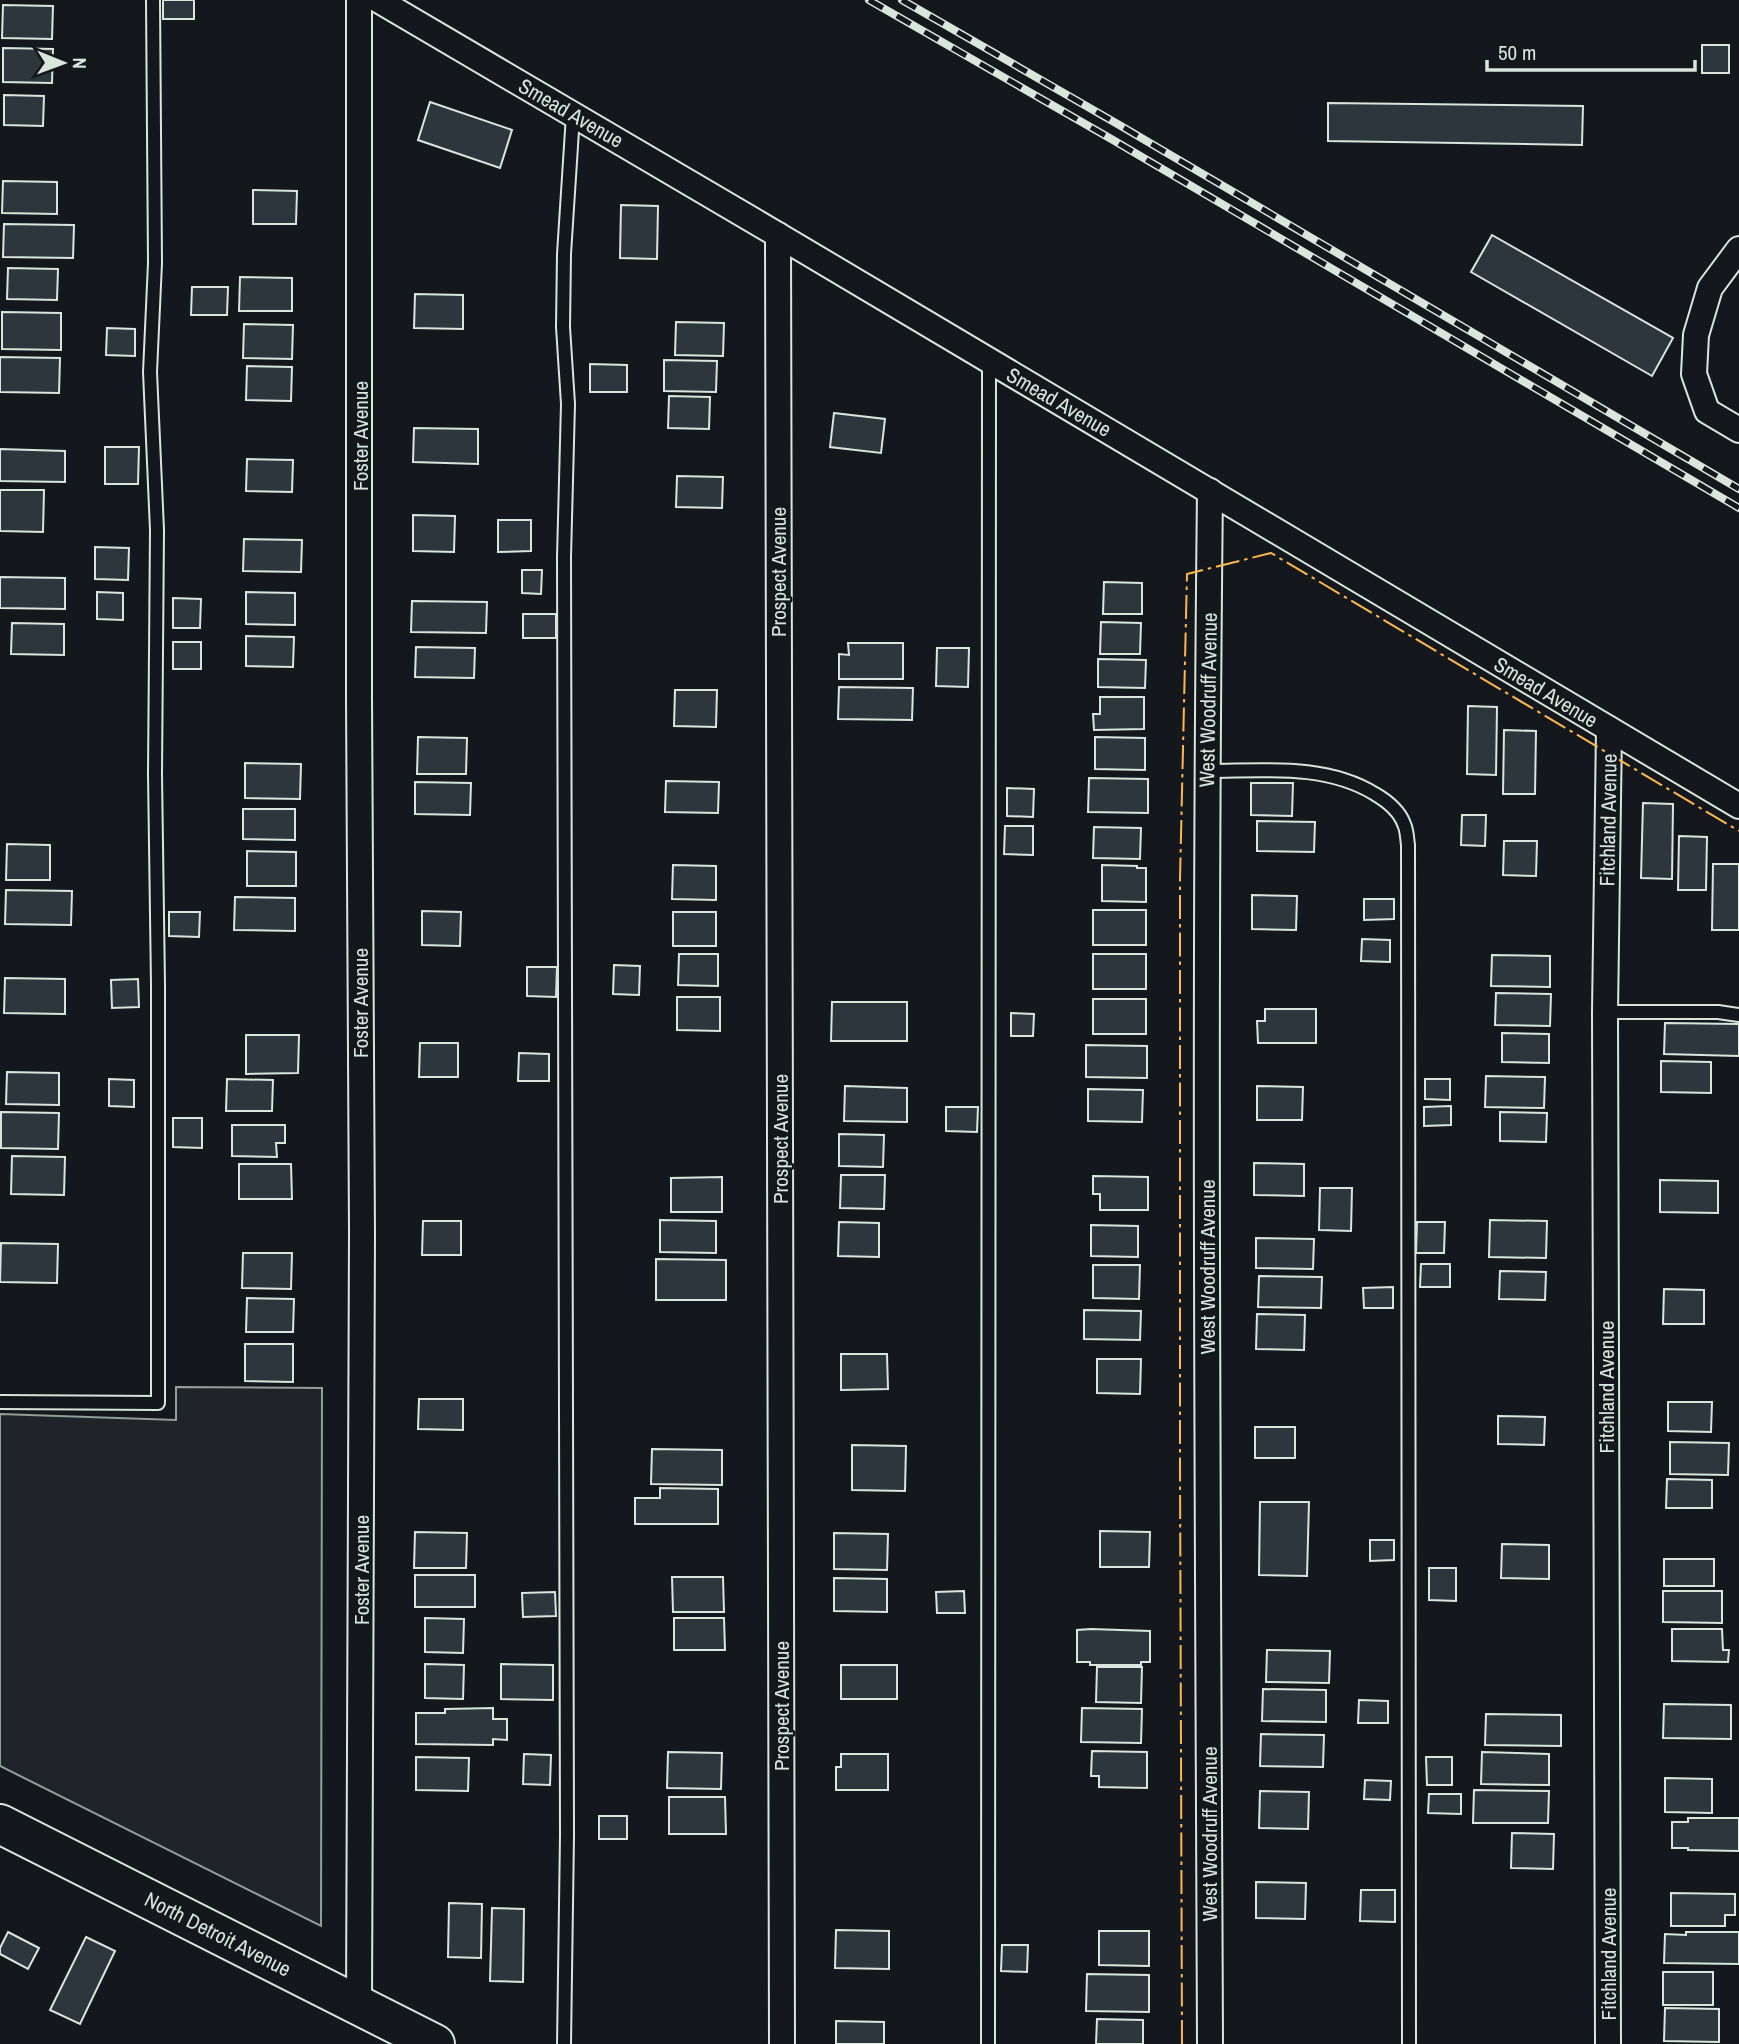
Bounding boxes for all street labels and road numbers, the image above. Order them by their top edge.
street label: Smead Avenue [513,71,629,155]
street label: Smead Avenue [1001,360,1117,444]
street label: Foster Avenue [346,381,375,491]
street label: Prospect Avenue [764,507,793,637]
street label: West Woodruff Avenue [1192,612,1224,788]
street label: Smead Avenue [1489,650,1603,734]
street label: Fitchland Avenue [1592,753,1624,887]
street label: Foster Avenue [346,948,375,1058]
street label: Prospect Avenue [766,1074,795,1204]
street label: West Woodruff Avenue [1193,1180,1222,1354]
street label: Fitchland Avenue [1592,1321,1621,1453]
street label: Foster Avenue [347,1515,376,1625]
street label: Prospect Avenue [767,1641,796,1771]
street label: West Woodruff Avenue [1195,1747,1224,1921]
street label: North Detroit Avenue [140,1885,296,1983]
street label: Fitchland Avenue [1594,1888,1623,2020]

